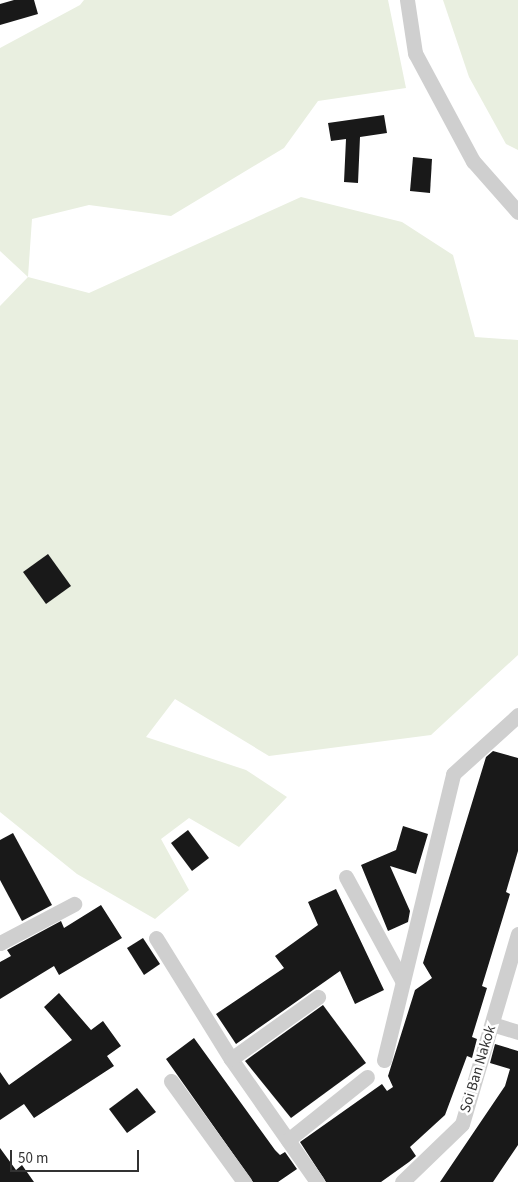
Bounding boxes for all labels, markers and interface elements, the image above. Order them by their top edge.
street label: Soi Ban Nakok [456,1023,500,1115]
scale bar [12,1140,141,1172]
text: 50 m [18,1148,48,1169]

